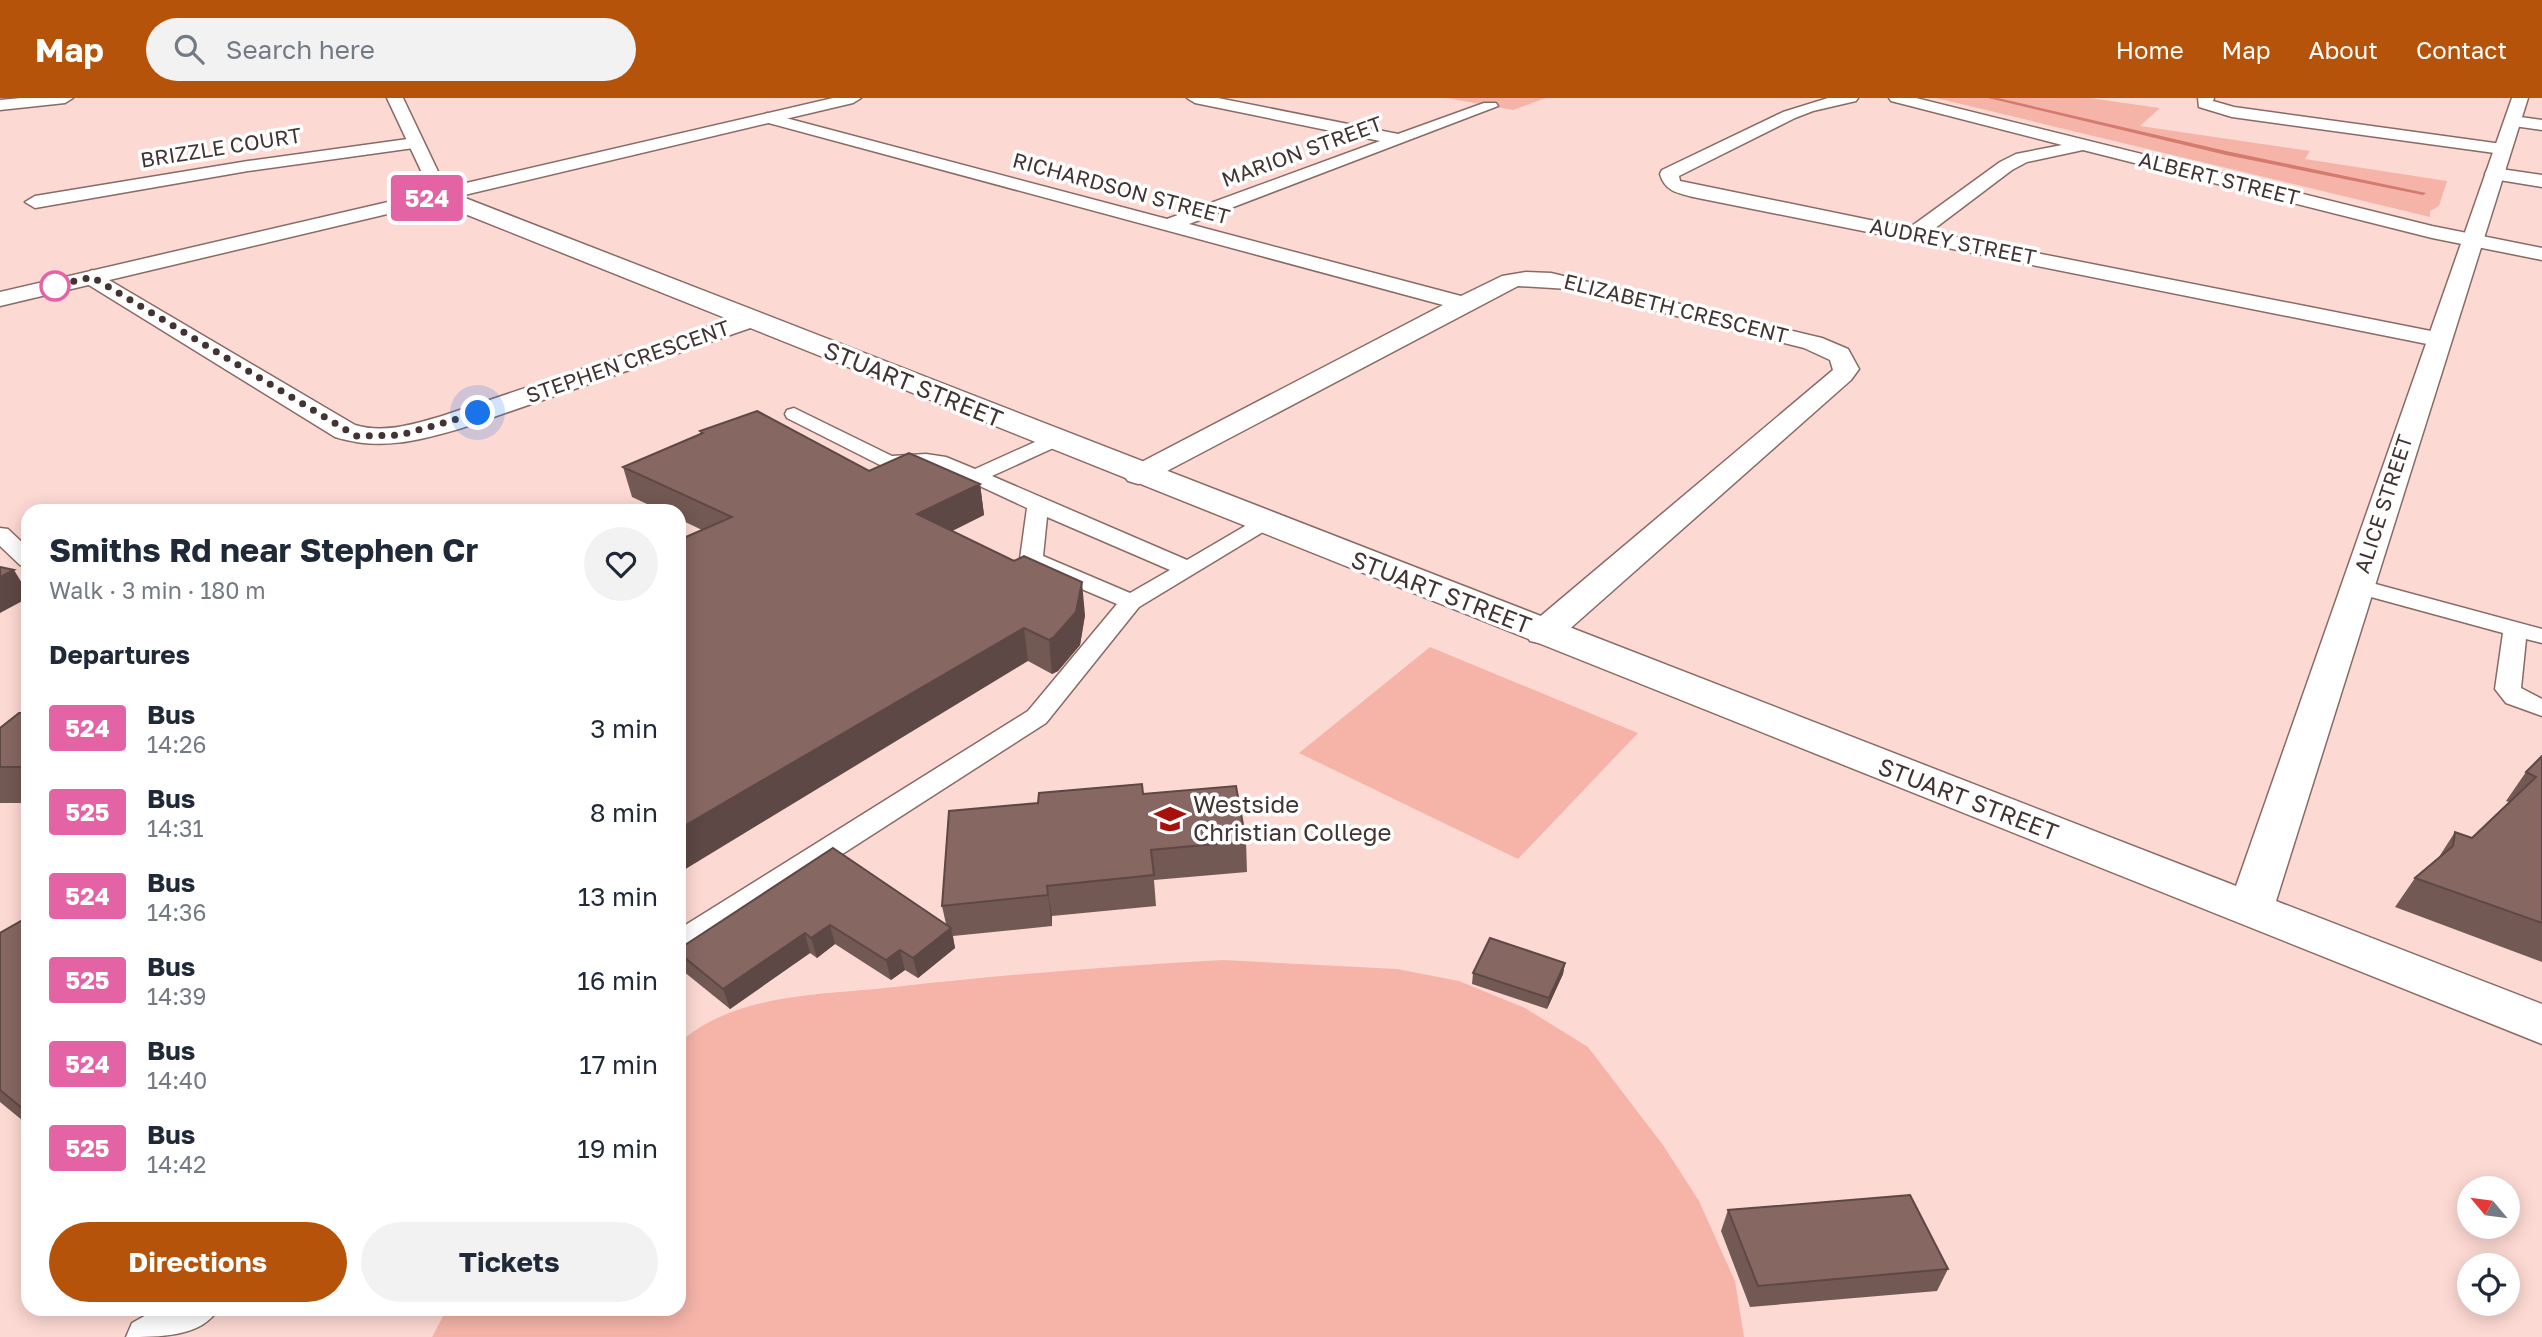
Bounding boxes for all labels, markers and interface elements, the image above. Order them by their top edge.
search box [146,18,636,81]
text: Map [35,30,104,69]
icon: search [170,30,208,68]
text: Search here [226,34,375,65]
text: Home [2116,35,2184,64]
text: Map [2222,35,2271,64]
text: About [2309,35,2378,64]
text: Contact [2416,35,2507,64]
street label: MARION STREET [1218,110,1386,192]
street label: BRIZZLE COURT [138,121,303,173]
street label: ALBERT STREET [2136,146,2302,211]
street label: RICHARDSON STREET [1010,147,1233,230]
line badge: 524 [387,175,467,221]
text: 524 [405,183,449,212]
street label: AUDREY STREET [1868,212,2039,270]
street label: ELIZABETH CRESCENT [1561,268,1791,348]
unlabelled marker [40,271,70,301]
street label: STEPHEN CRESCENT [522,314,733,408]
street label: STUART STREET [820,334,1007,433]
your location [460,395,495,430]
street label: ALICE STREET [2348,431,2418,576]
button: heart [584,527,658,601]
text: Smiths Rd near Stephen Cr [49,530,478,569]
street label: STUART STREET [1347,544,1536,639]
text: Walk · 3 min · 180 m [49,576,266,604]
text: Departures [49,639,190,670]
text: Bus [147,699,195,730]
text: 524 [65,713,110,742]
text: 3 min [590,713,658,744]
text: 14:26 [147,730,206,758]
street label: STUART STREET [1874,751,2063,846]
text: Bus [147,783,195,814]
place label: Westside Christian College [1193,789,1391,846]
text: 525 [66,797,109,826]
text: 8 min [590,797,658,828]
school or university icon: Westside Christian College [1153,802,1187,836]
text: 14:31 [147,814,204,842]
text: Bus [147,867,195,898]
text: 524 [65,881,110,910]
text: 13 min [578,881,658,912]
text: 14:36 [147,898,206,926]
text: Bus [147,951,195,982]
text: 525 [66,965,109,994]
text: 16 min [577,965,658,996]
text: 14:39 [147,982,206,1010]
text: Bus [147,1035,195,1066]
text: 524 [65,1049,110,1078]
text: 17 min [579,1049,658,1080]
text: 14:40 [147,1066,207,1094]
text: Bus [147,1119,195,1150]
text: 525 [66,1133,109,1162]
text: 19 min [577,1133,658,1164]
text: 14:42 [147,1150,206,1178]
north arrow [2457,1176,2520,1239]
map controls [2457,1176,2520,1316]
button: Directions [49,1222,347,1302]
button: Tickets [361,1222,658,1302]
button: locate [2457,1253,2520,1316]

